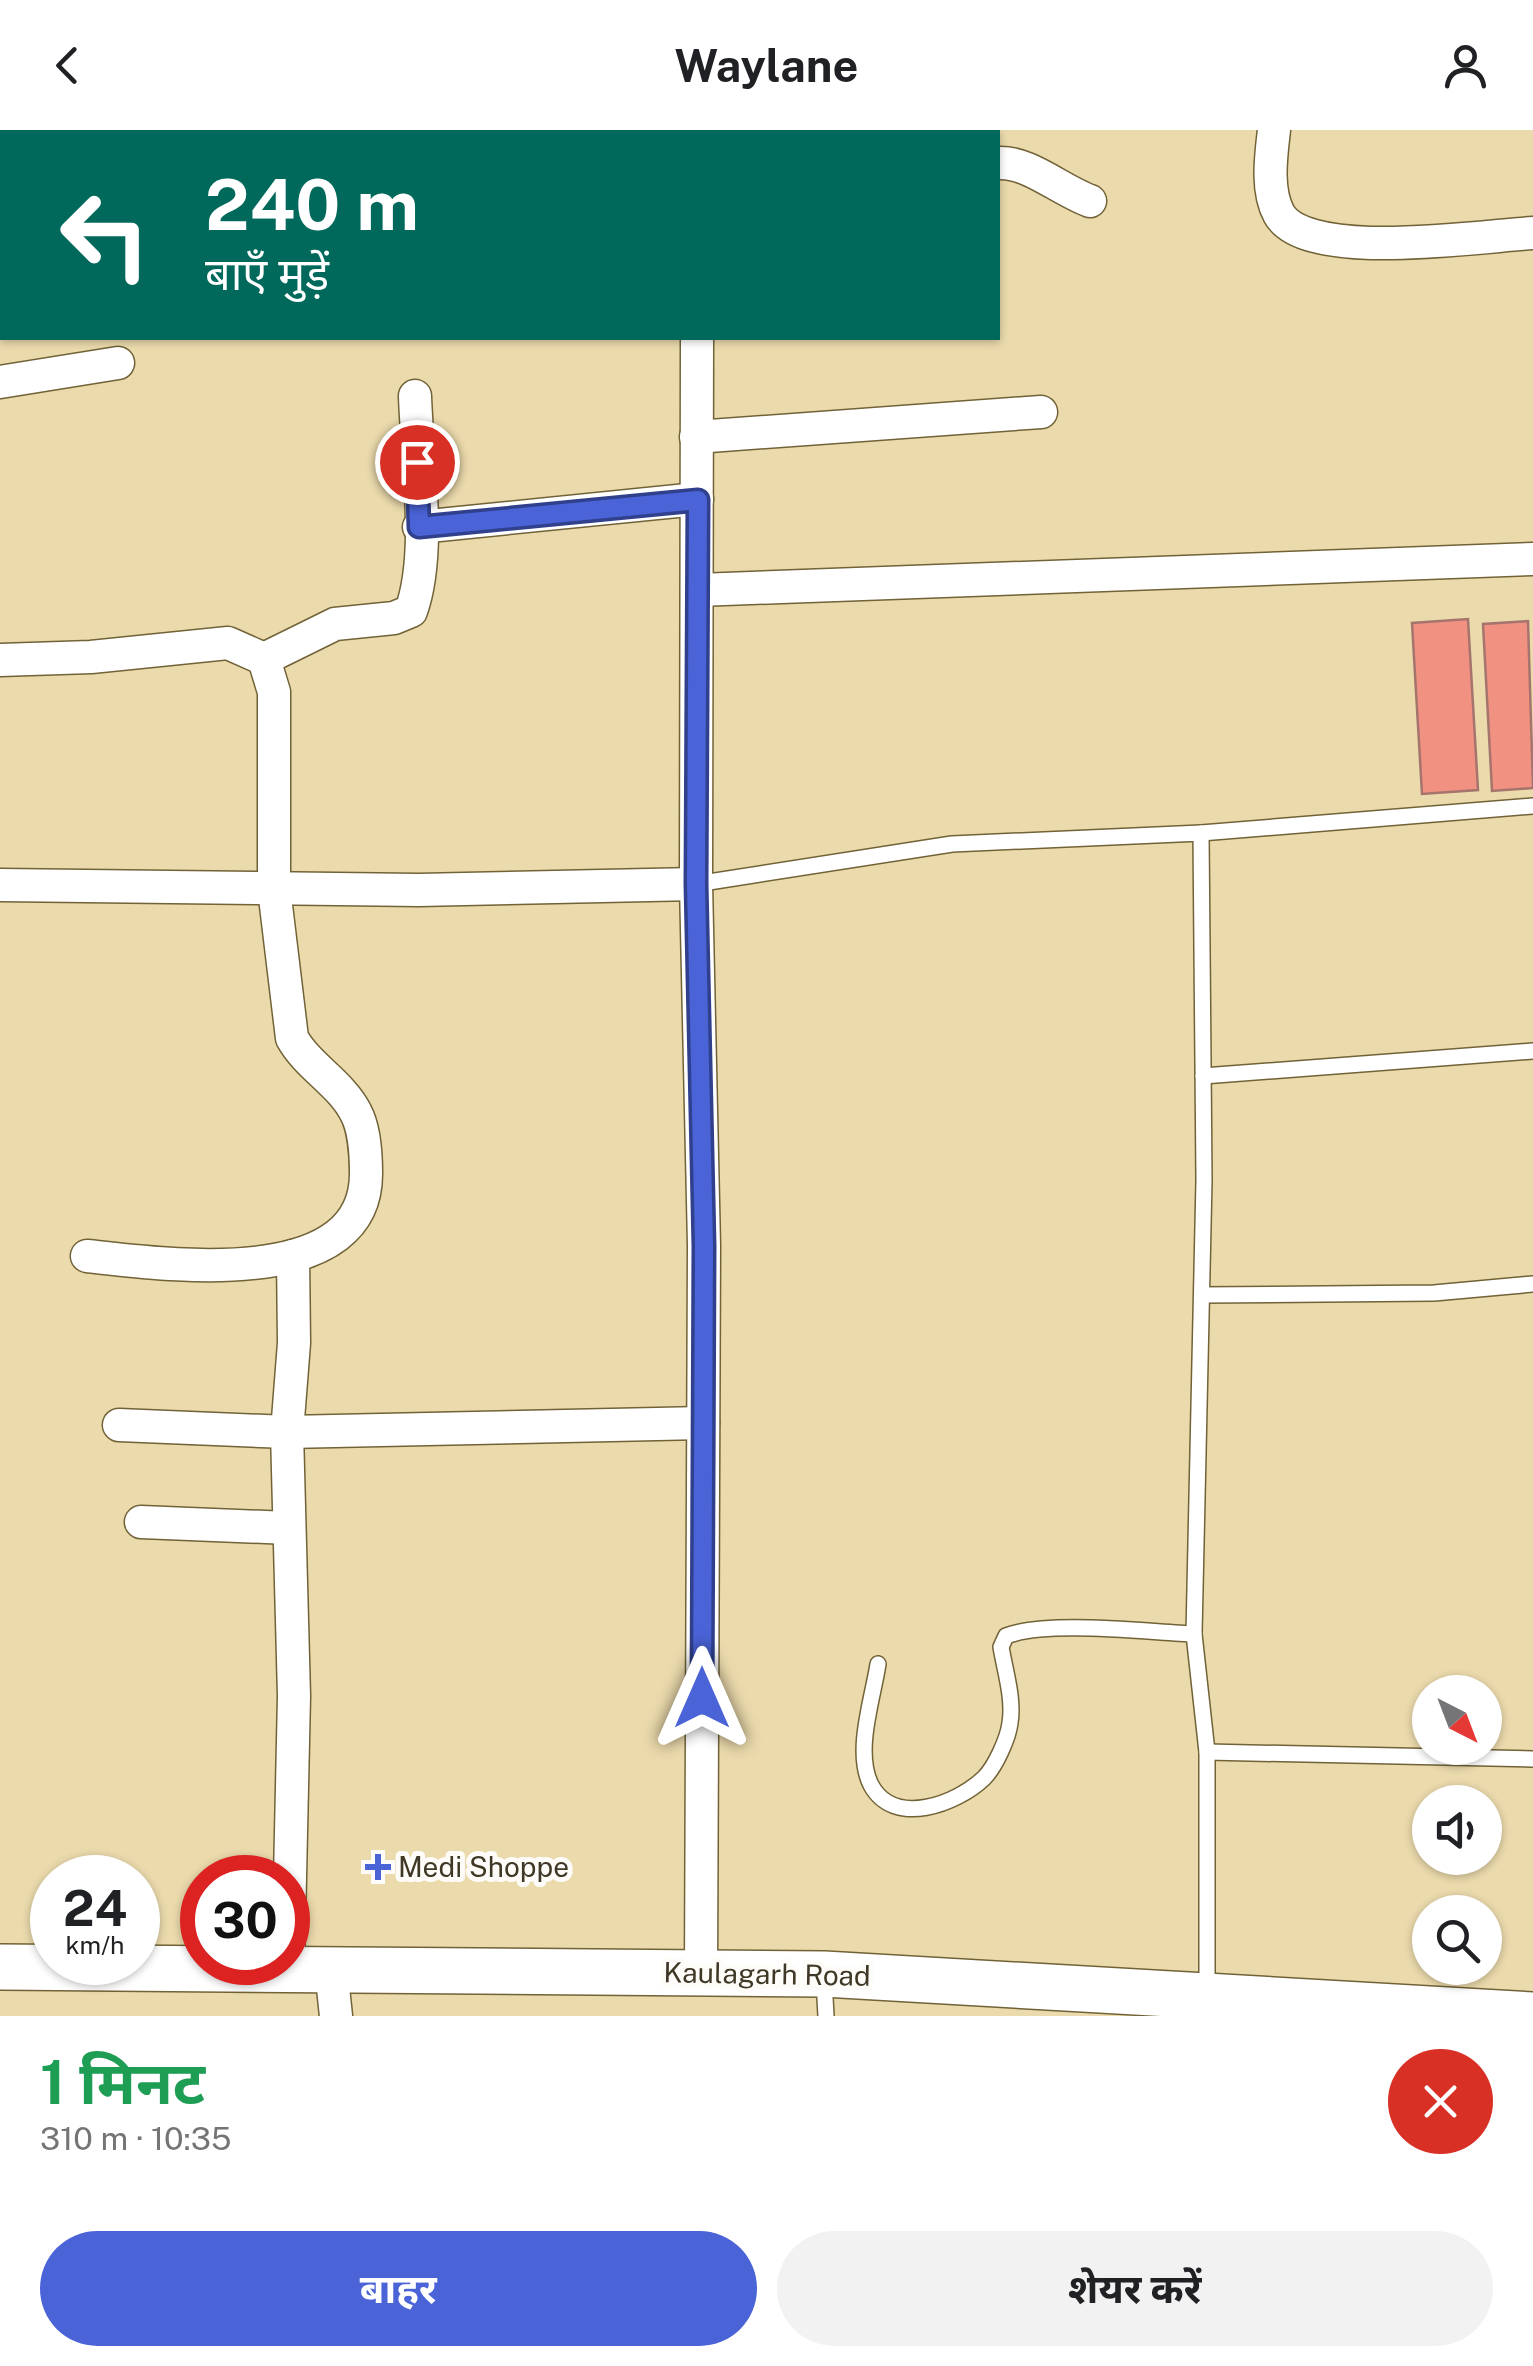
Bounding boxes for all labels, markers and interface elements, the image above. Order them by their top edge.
icon: back [40,38,95,93]
icon: person [1438,38,1493,93]
text: Waylane [675,39,858,92]
text: 240 m [205,163,419,246]
icon: left [40,170,170,300]
text: बाएँ मुड़ें [205,247,329,300]
pin [375,420,460,505]
icon: arrive [390,435,445,490]
position arrow [650,1646,754,1750]
north arrow [1412,1675,1502,1765]
map controls [1412,1675,1502,1985]
button: sound [1412,1785,1502,1875]
place label: Medi Shoppe [398,1850,569,1883]
speed limit sign: 30 [180,1855,310,1985]
marker: Medi Shoppe [367,1856,389,1878]
text: 24 [63,1878,127,1937]
button: search [1412,1895,1502,1985]
text: km/h [66,1930,124,1960]
street label: Kaulagarh Road [663,1955,871,1992]
text: 1 मिनट [40,2047,205,2118]
button: close [1388,2049,1493,2154]
text: 310 m · 10:35 [40,2120,231,2157]
button: बाहर [40,2231,757,2346]
button: शेयर करें [777,2231,1493,2346]

